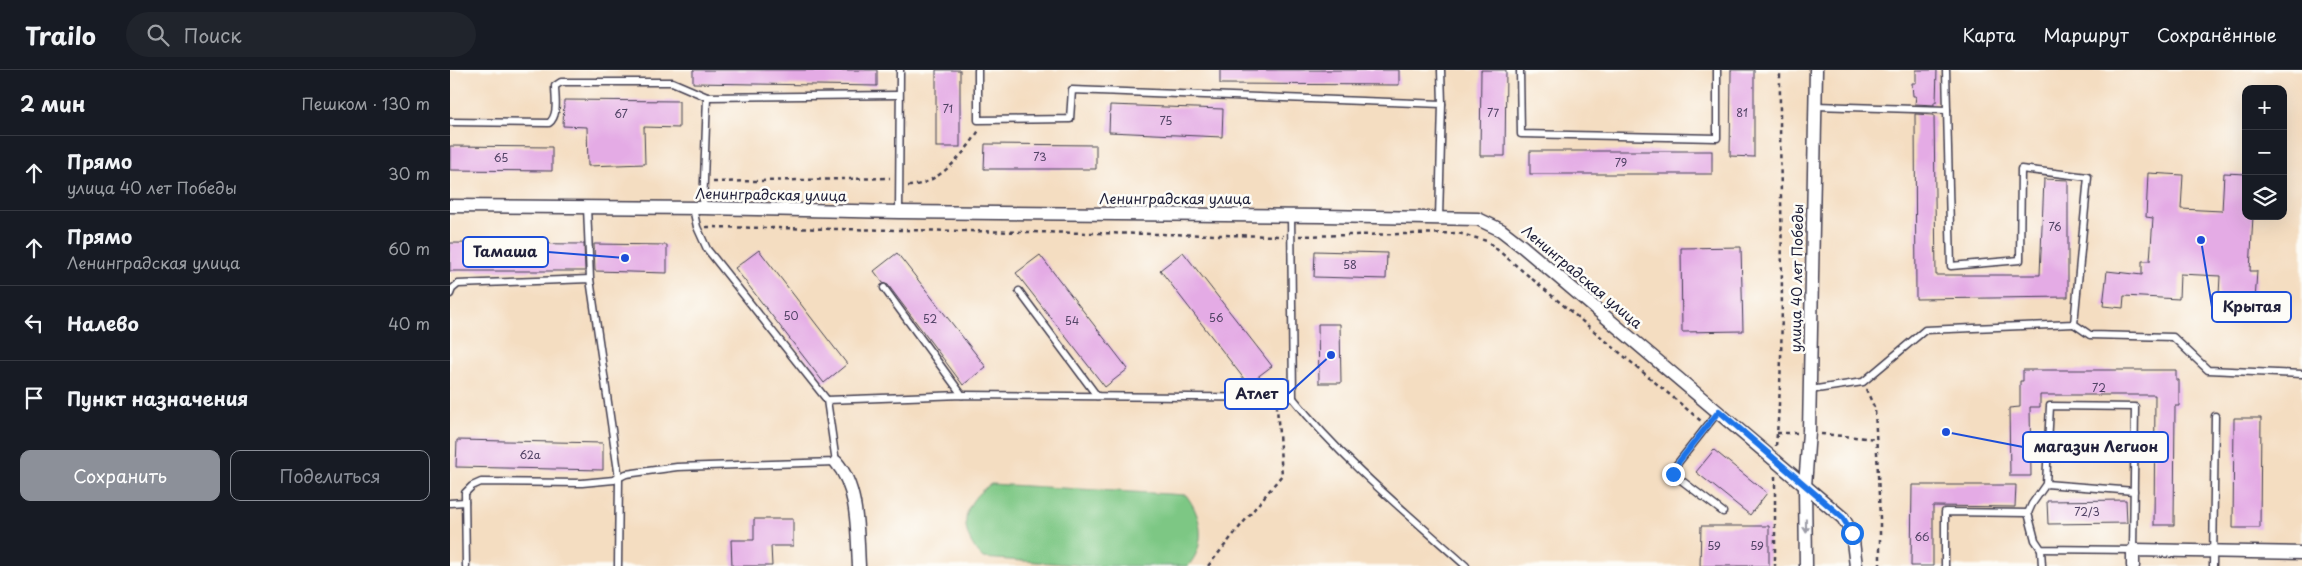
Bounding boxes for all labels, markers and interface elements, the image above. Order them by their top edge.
search box [126,12,476,57]
text: Trailo [25,17,96,53]
icon: search [144,21,172,49]
text: Поиск [184,21,242,49]
text: Карта [1963,21,2015,48]
text: Маршрут [2043,21,2129,48]
text: Сохранённые [2157,21,2277,48]
map controls [2242,85,2287,220]
button: + [2242,85,2287,130]
text: 2 мин [20,87,85,119]
text: Пешком · 130 m [302,91,430,115]
house number: 71 [943,100,953,117]
house number: 77 [1487,104,1499,121]
house number: 81 [1736,104,1748,121]
house number: 67 [614,105,628,122]
house number: 75 [1160,112,1172,129]
button: − [2242,130,2287,175]
text: Прямо [67,147,132,175]
house number: 73 [1033,148,1047,165]
house number: 65 [494,149,508,166]
house number: 79 [1615,154,1627,171]
icon: ahead [20,159,48,187]
text: 30 m [388,161,430,185]
text: улица 40 лет Победы [67,175,237,199]
button: layers [2242,175,2287,220]
street label: Ленинградская улица [695,183,847,206]
street label: Ленинградская улица [1099,188,1251,209]
street label: улица 40 лет Победы [1785,204,1808,352]
house number: 76 [2048,218,2062,235]
street label: Ленинградская улица [1518,220,1647,333]
text: Прямо [67,222,132,250]
icon: ahead [20,234,48,262]
text: 60 m [388,236,430,260]
callout: Тамаша [463,237,548,267]
text: Тамаша [473,239,538,262]
text: Ленинградская улица [67,250,240,274]
house number: 58 [1343,256,1357,273]
callout: Крытая [2212,292,2291,322]
text: Крытая [2222,294,2282,317]
house number: 50 [783,307,799,324]
icon: left [20,309,48,337]
text: Налево [67,309,139,337]
house number: 56 [1209,309,1224,326]
house number: 52 [923,310,937,327]
text: 40 m [388,311,430,335]
house number: 54 [1065,312,1079,329]
callout: Атлет [1225,379,1288,409]
house number: 72 [2092,379,2106,396]
text: Атлет [1236,381,1280,404]
icon: arrive [20,384,48,412]
text: Пункт назначения [67,384,248,412]
callout: магазин Легион [2023,432,2168,462]
text: магазин Легион [2034,434,2158,457]
house number: 62а [519,446,541,463]
button: Сохранить [20,450,220,501]
button: Поделиться [230,450,430,501]
route end [1662,463,1685,486]
house number: 72/3 [2074,503,2100,520]
one-way arrow [1802,518,1810,534]
route start [1841,522,1864,545]
house number: 66 [1914,528,1930,545]
house number: 59 [1707,537,1721,554]
house number: 59 [1750,537,1764,554]

